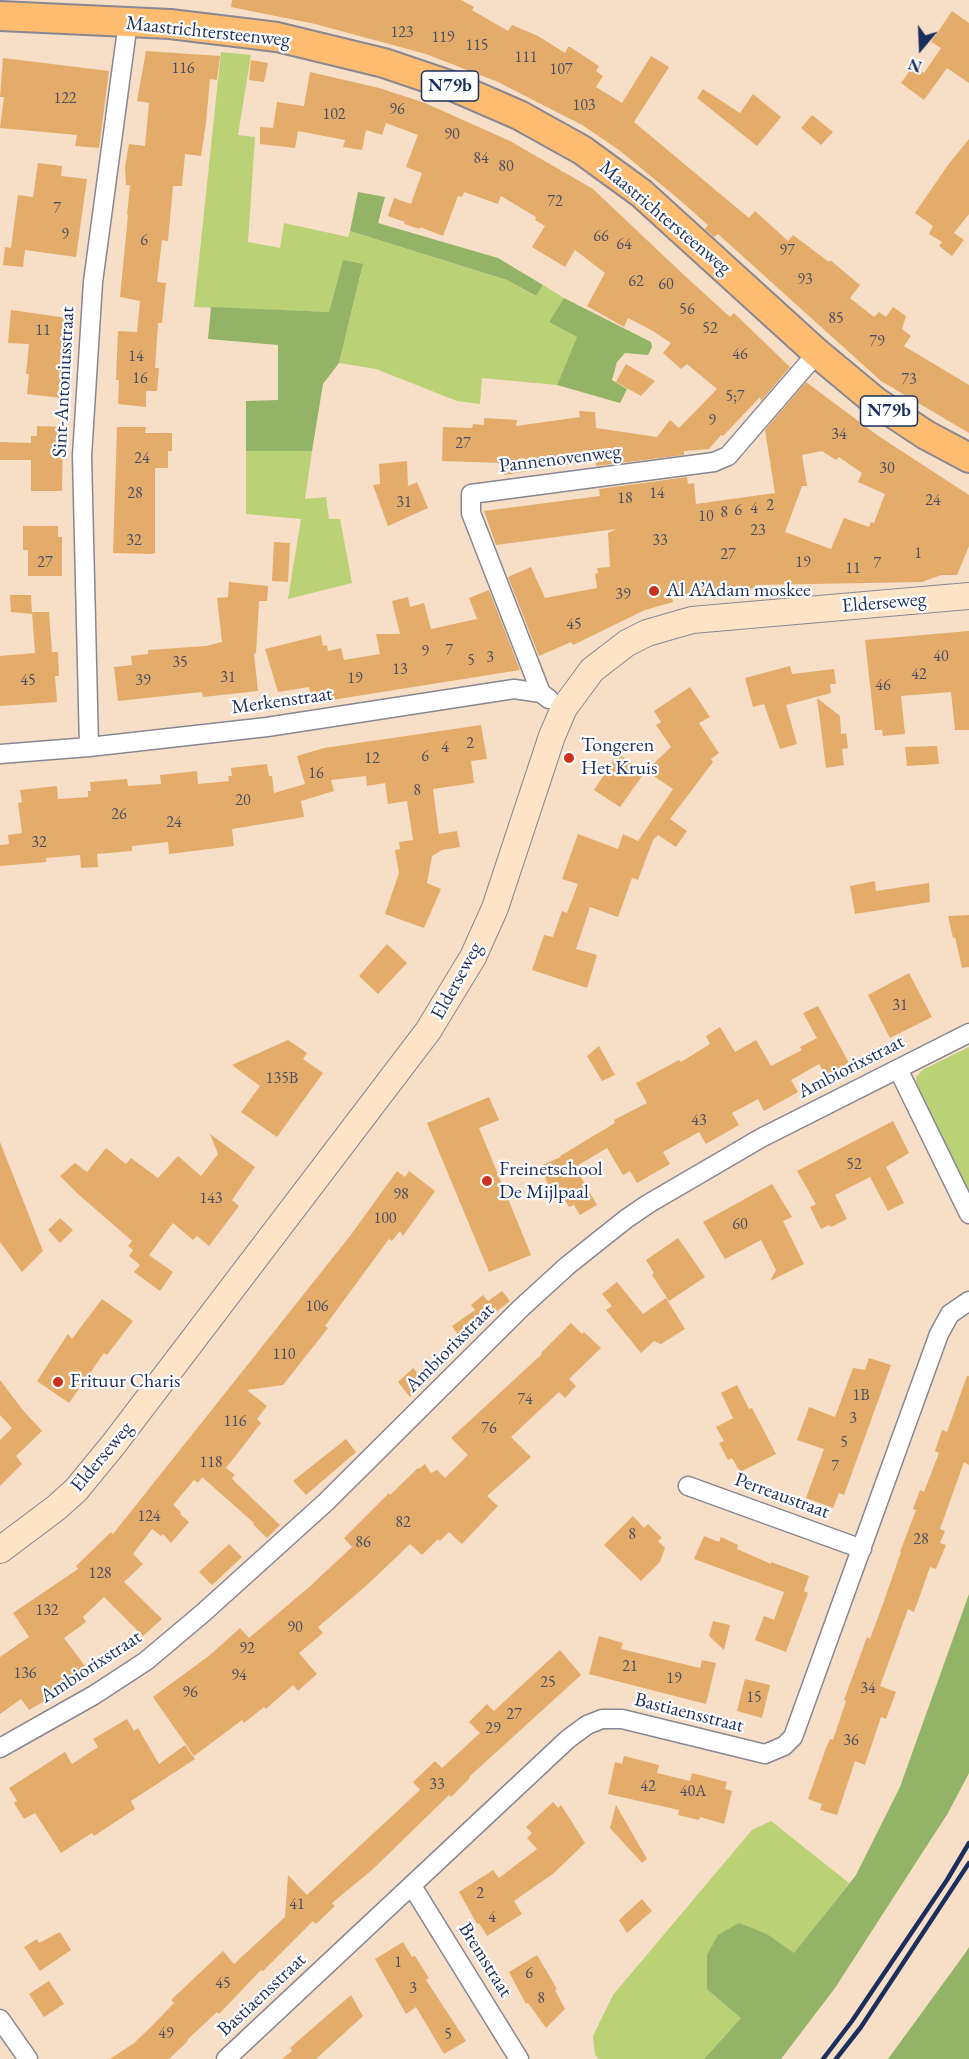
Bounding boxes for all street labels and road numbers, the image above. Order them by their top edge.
street label: Maastrichtersteenweg [125,11,291,53]
road number: N79b [422,71,478,101]
street label: Maastrichtersteenweg [594,156,736,280]
street label: Sint-Antoniusstraat [48,306,80,458]
road number: N79b [860,396,918,426]
street label: Pannenovenweg [498,440,622,478]
street label: Elderseweg [841,587,927,619]
street label: Merkenstraat [230,682,334,720]
street label: Elderseweg [426,938,488,1024]
street label: Ambiorixstraat [794,1030,908,1104]
street label: Ambiorixstraat [400,1298,500,1398]
street label: Elderseweg [66,1417,138,1497]
street label: Perreaustraat [731,1468,833,1524]
street label: Ambiorixstraat [36,1625,146,1709]
street label: Bastiaensstraat [632,1688,746,1738]
street label: Bremstraat [453,1918,517,2002]
street label: Bastiaensstraat [213,1948,311,2042]

